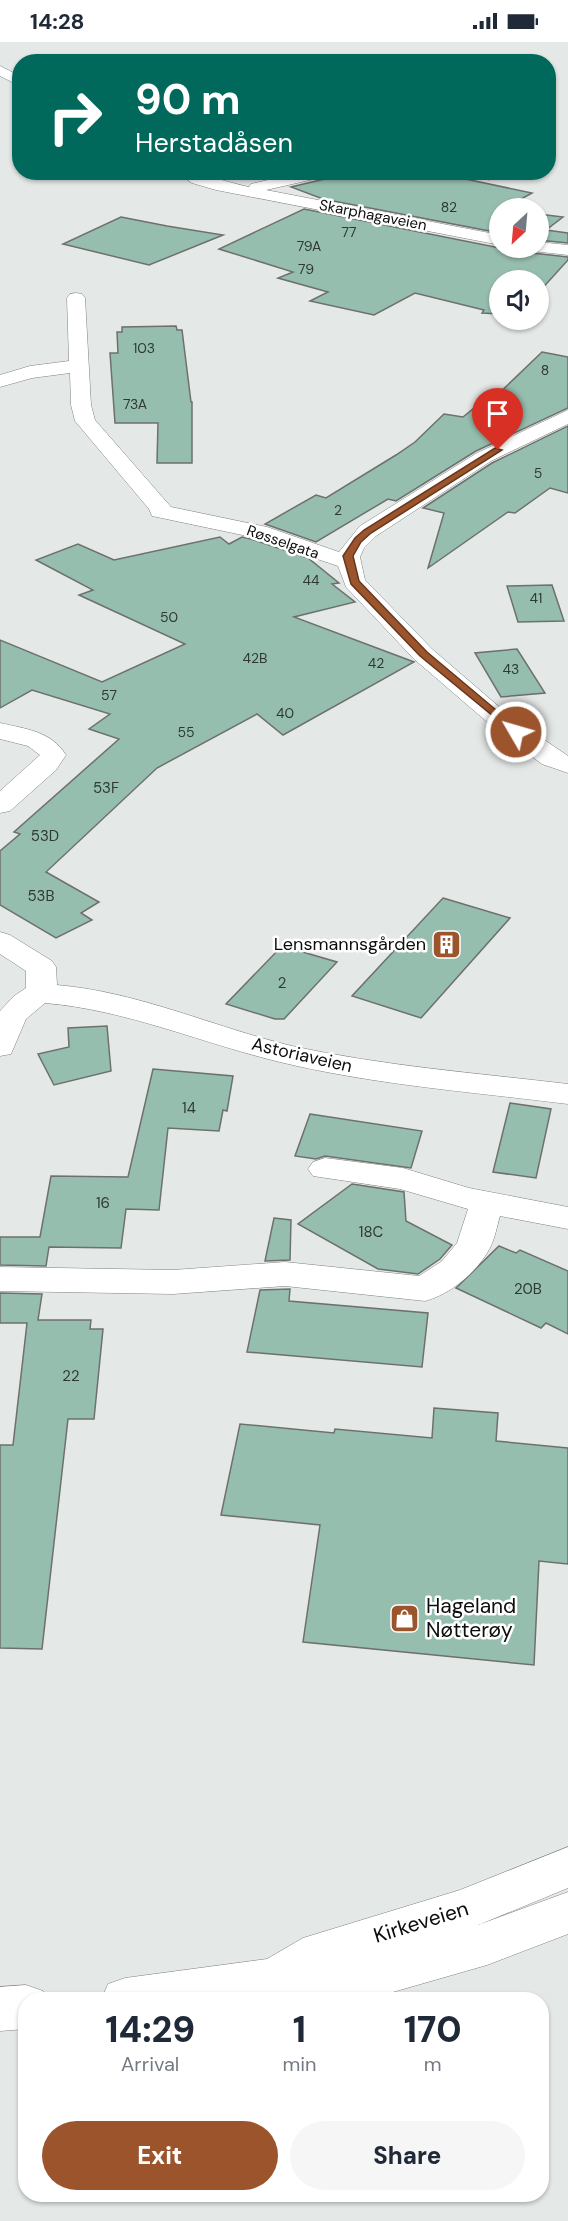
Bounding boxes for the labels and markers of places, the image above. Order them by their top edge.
pin [472,388,523,450]
building icon: Lensmannsgården [431,928,463,960]
place label: Lensmannsgården [274,932,426,956]
place label: Hageland Nøtterøy [426,1592,516,1644]
shop icon: Hageland Nøtterøy [389,1602,421,1634]

